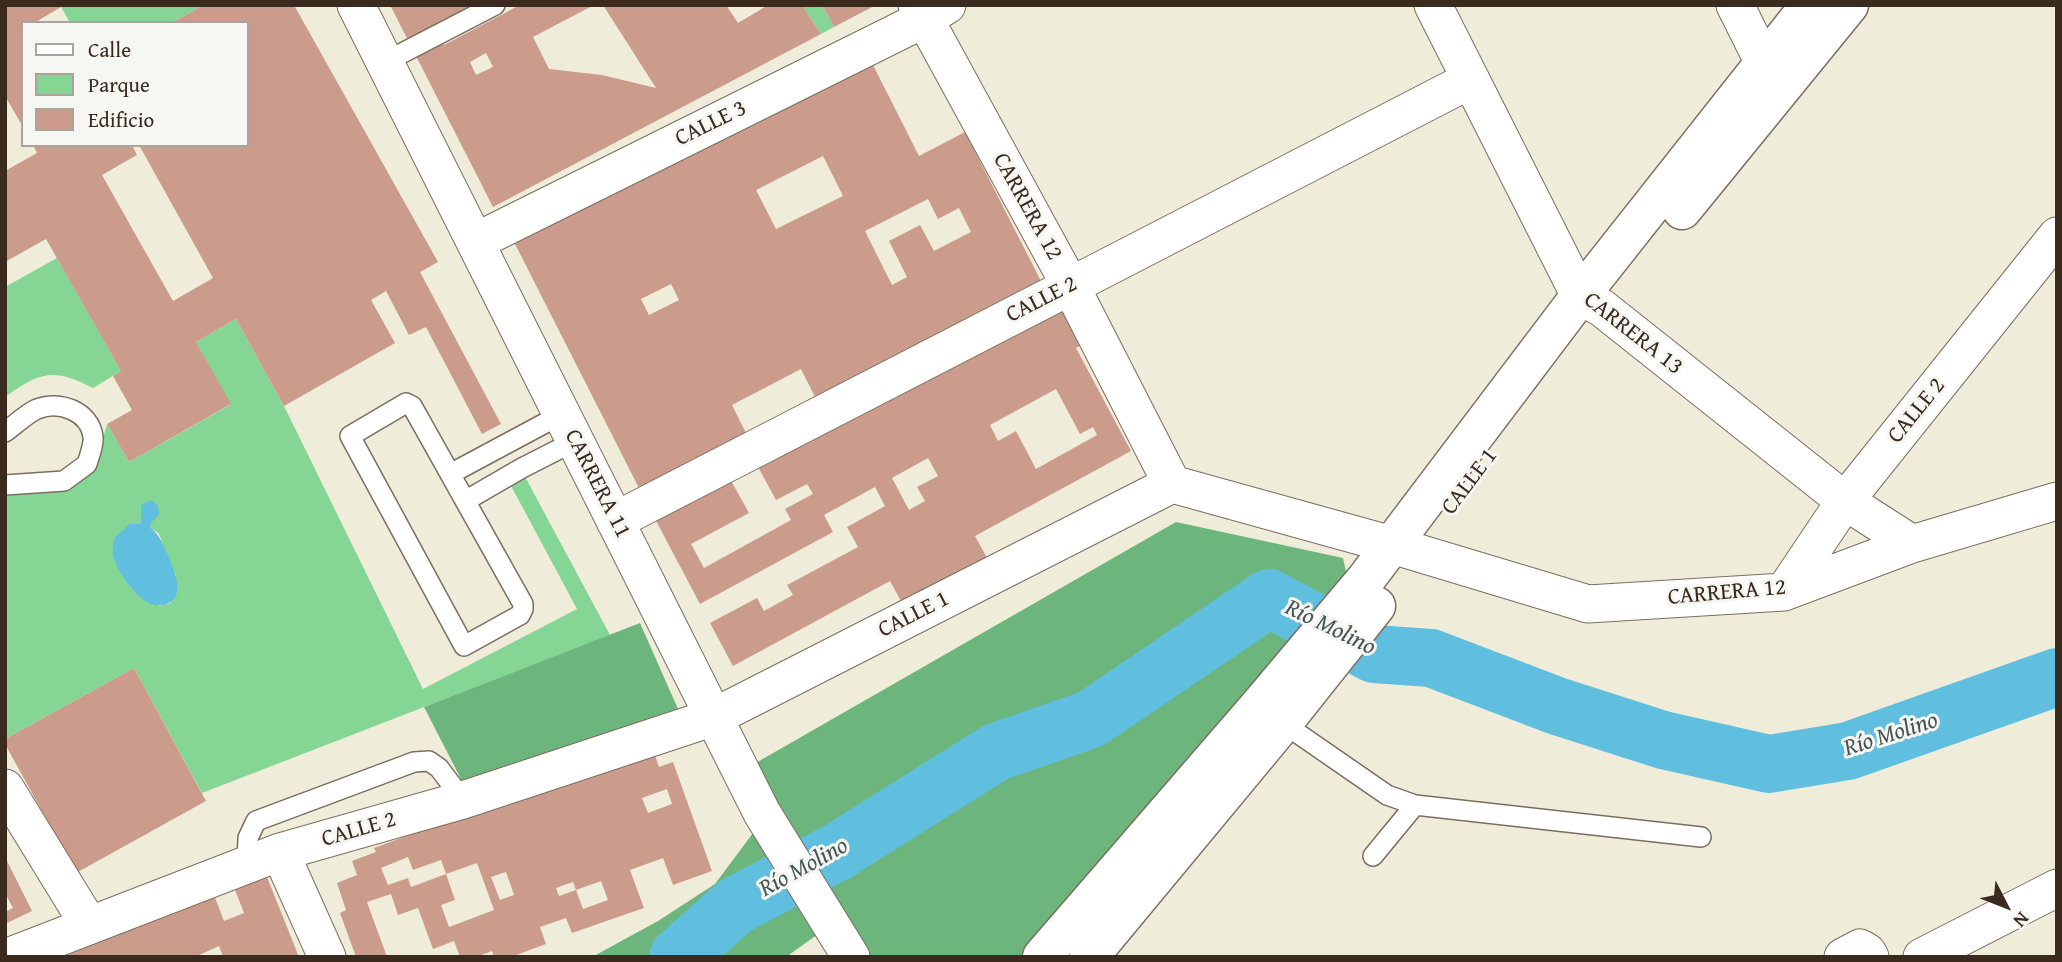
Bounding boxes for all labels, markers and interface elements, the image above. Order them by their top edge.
legend [21,21,248,147]
text: Calle [88,34,131,65]
text: Parque [88,69,150,100]
street label: CALLE 3 [671,95,751,153]
text: Edificio [88,104,154,135]
street label: CARRERA 12 [986,149,1068,265]
street label: CALLE 2 [1002,270,1082,330]
street label: CARRERA 13 [1578,287,1688,381]
street label: CALLE 2 [1882,373,1952,449]
street label: CARRERA 11 [558,425,636,543]
street label: CALLE 1 [1436,443,1504,521]
street label: CARRERA 12 [1667,574,1787,612]
street label: CALLE 1 [874,585,954,645]
water label: Río Molino [1280,594,1380,662]
water label: Río Molino [1840,706,1942,764]
street label: CALLE 2 [319,806,399,854]
water label: Río Molino [755,832,853,904]
north arrow [1971,871,2041,941]
text: N [2007,906,2036,934]

